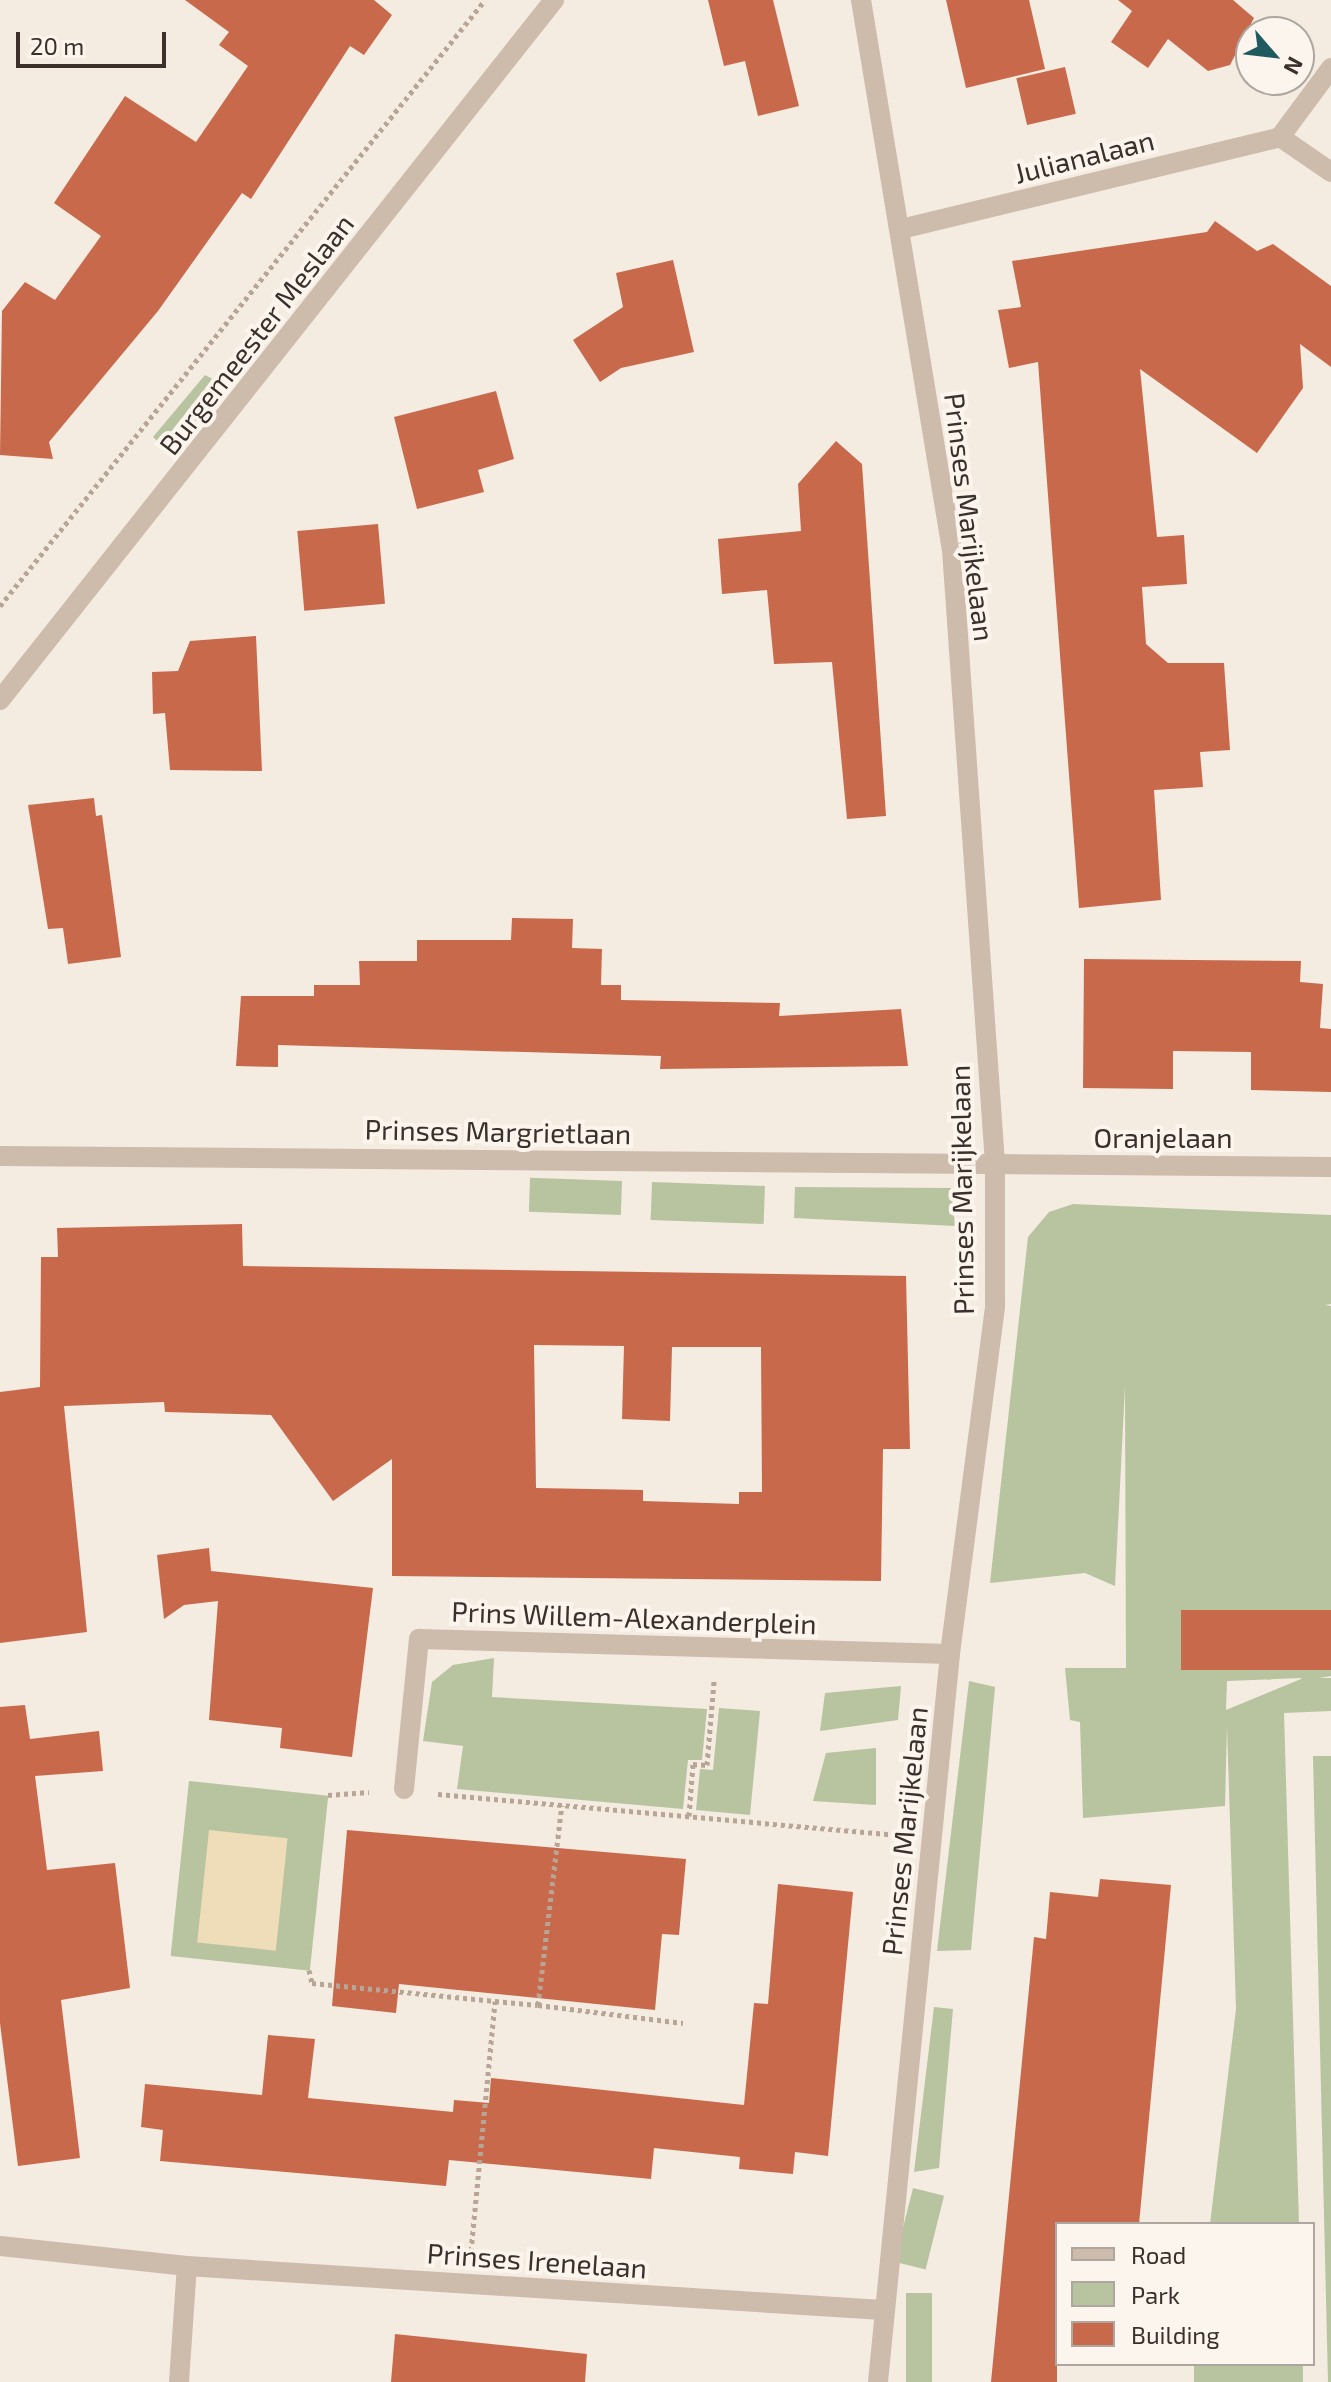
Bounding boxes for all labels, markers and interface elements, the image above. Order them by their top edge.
scale bar [20,16,170,66]
north arrow [1235,16,1315,96]
text: 20 m [30,31,84,60]
text: N [1279,53,1310,79]
street label: Julianalaan [1011,122,1157,190]
street label: Burgemeester Meslaan [152,207,360,461]
street label: Prinses Marijkelaan [938,391,1002,643]
street label: Prinses Marijkelaan [942,1065,980,1315]
street label: Prinses Margrietlaan [364,1112,632,1150]
street label: Oranjelaan [1094,1120,1232,1154]
street label: Prins Willem-Alexanderplein [451,1594,817,1640]
street label: Prinses Marijkelaan [874,1705,934,1957]
legend [1055,2222,1315,2366]
street label: Prinses Irenelaan [426,2236,648,2284]
text: Road [1131,2240,1186,2269]
text: Park [1131,2280,1180,2309]
text: Building [1131,2320,1220,2349]

